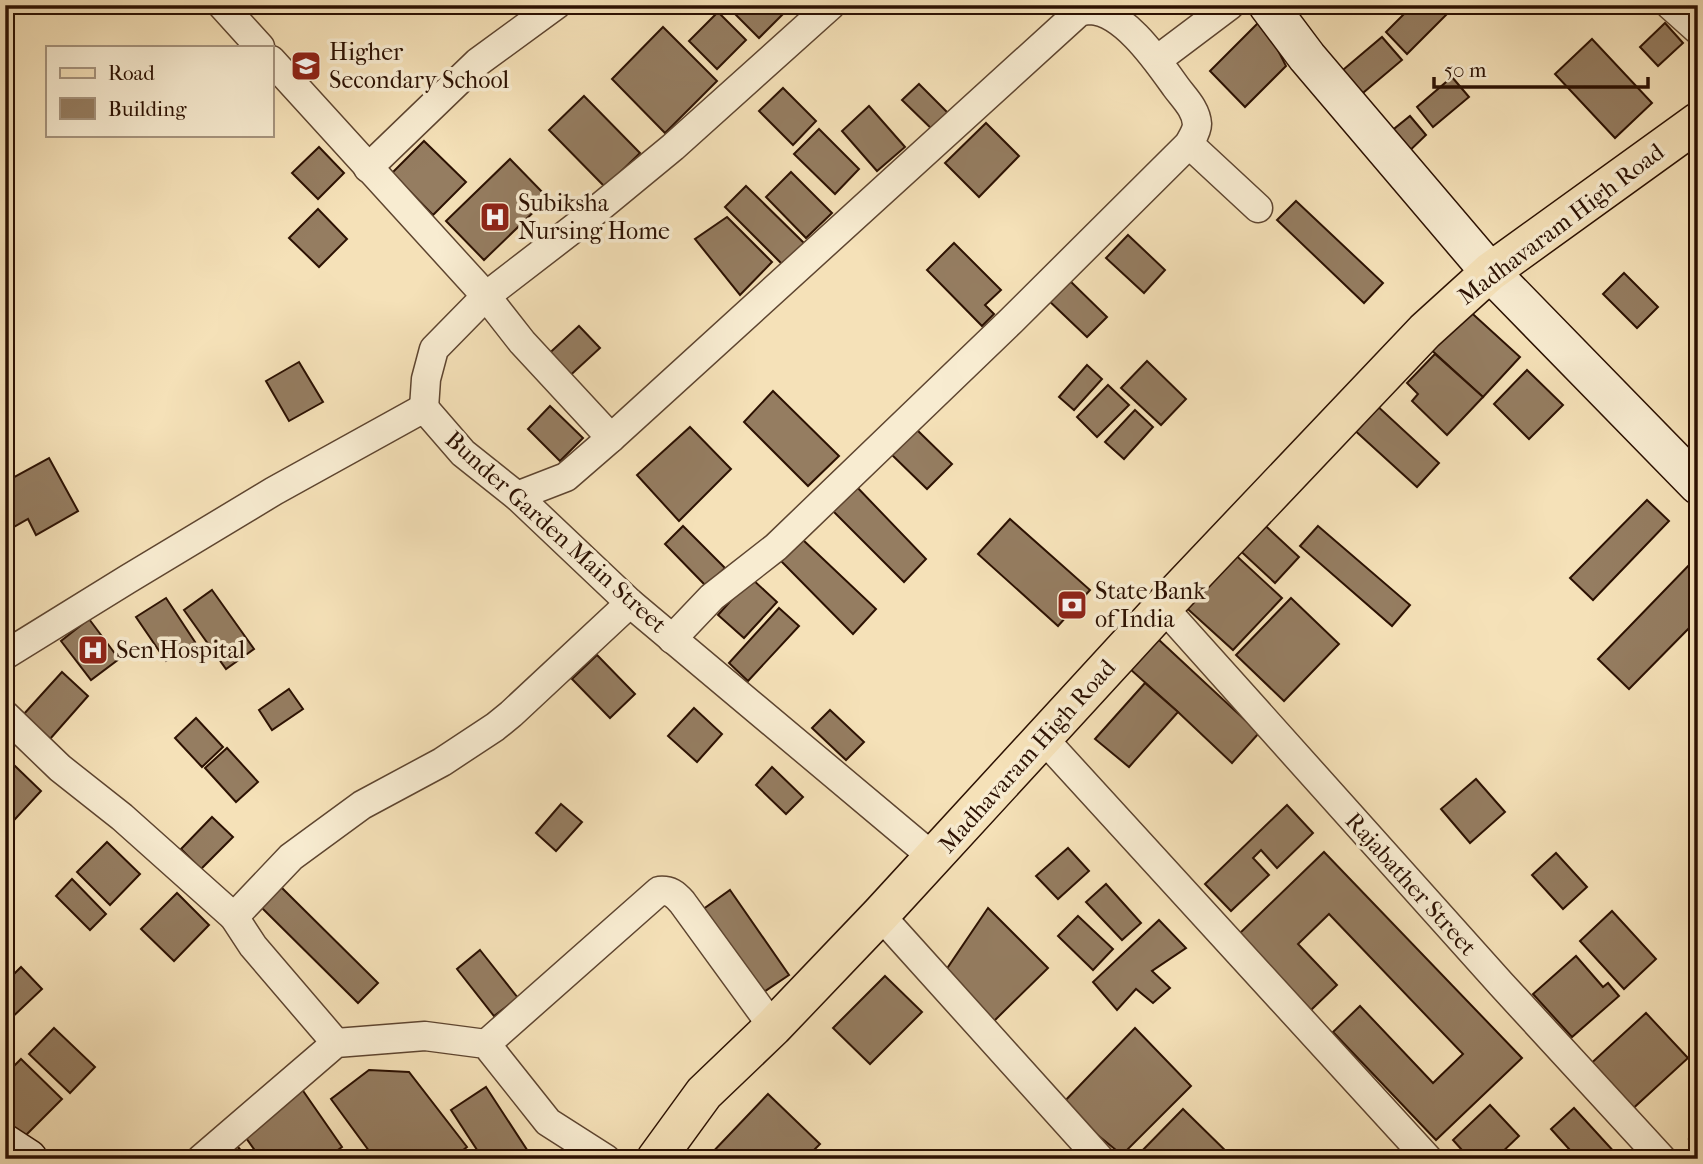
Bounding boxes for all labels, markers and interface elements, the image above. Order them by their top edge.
place label: Higher Secondary School [329,38,509,94]
legend [46,46,273,136]
scale bar [1434,46,1647,90]
school or university icon: Higher Secondary School [289,49,323,83]
text: 50 m [1444,58,1487,82]
text: Road [108,61,155,85]
text: Building [108,97,187,121]
street label: Madhavaram High Road [1453,137,1670,311]
place label: Subiksha Nursing Home [518,189,670,245]
hospital icon: Subiksha Nursing Home [478,200,512,234]
street label: Bunder Garden Main Street [440,425,673,639]
place label: State Bank of India [1095,577,1206,633]
bank icon: State Bank of India [1055,588,1089,622]
hospital icon: Sen Hospital [76,633,110,667]
place label: Sen Hospital [116,636,246,664]
street label: Madhavaram High Road [933,653,1122,858]
street label: Rajabather Street [1340,807,1483,961]

